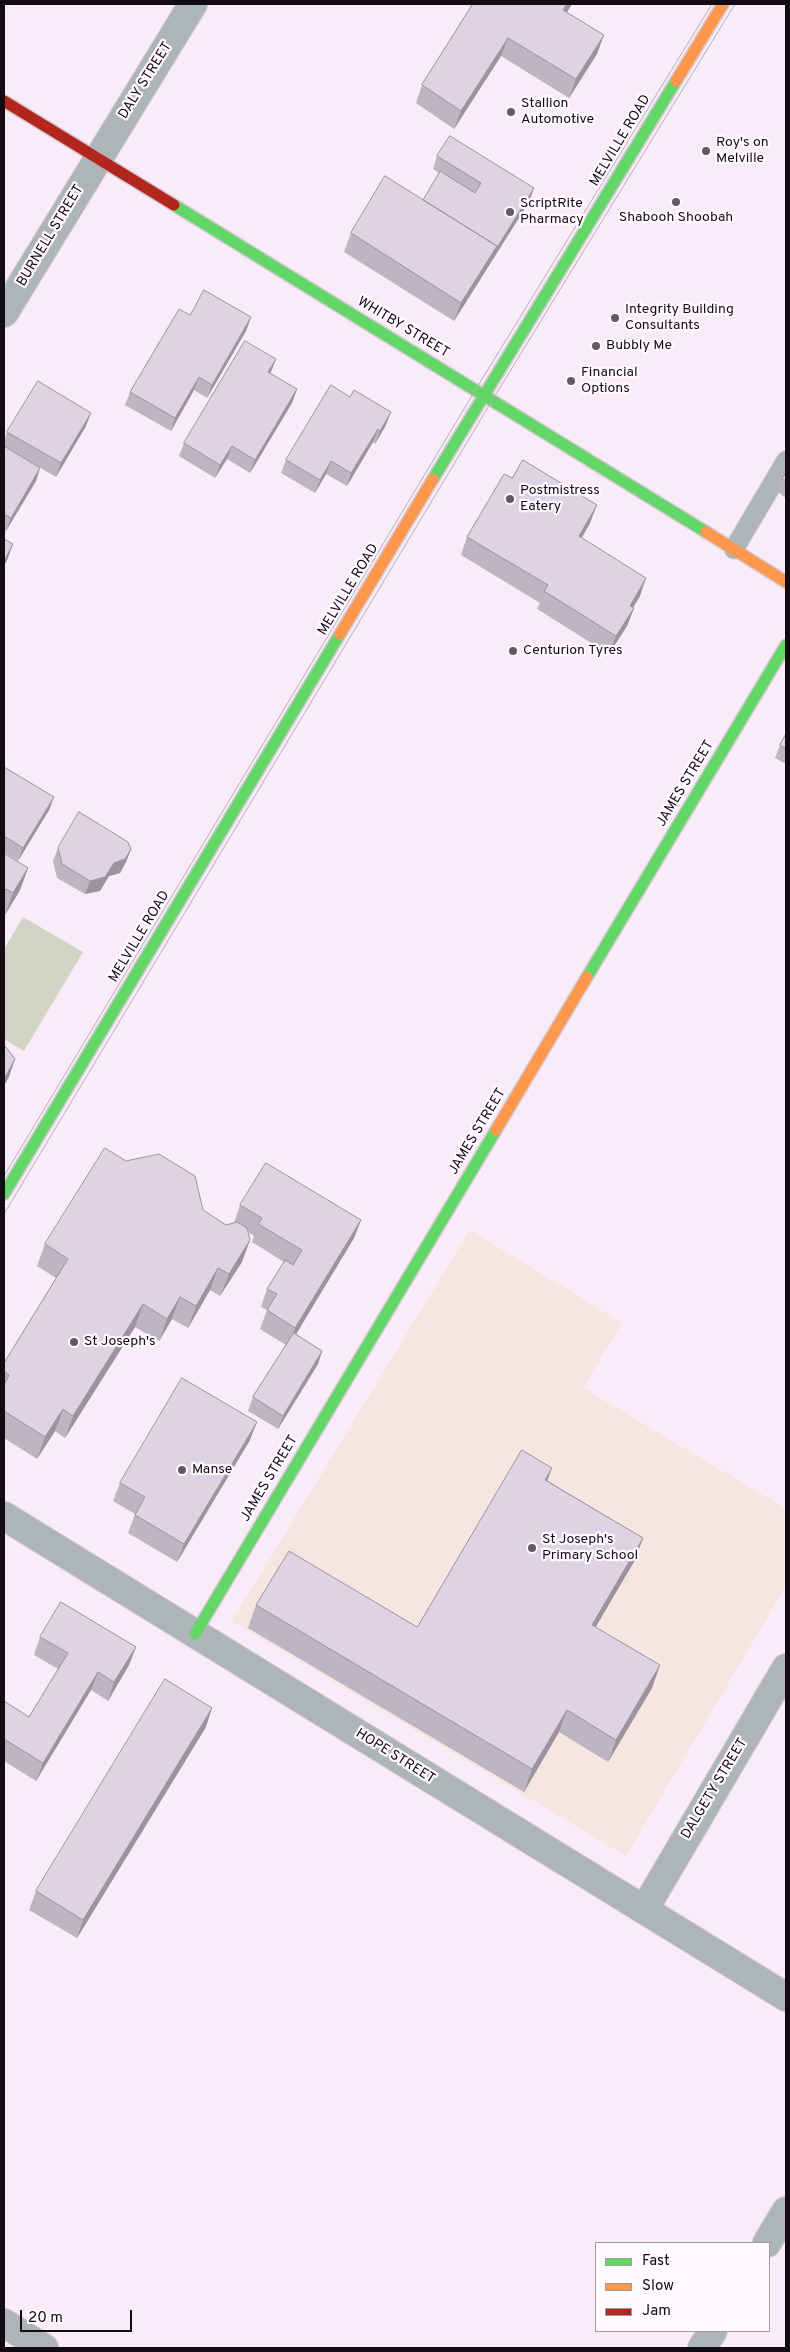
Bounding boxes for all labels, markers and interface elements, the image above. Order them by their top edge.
street label: DALY STREET [116,40,176,122]
street label: MELVILLE ROAD [587,92,655,190]
place label: Stallion Automotive [521,96,594,128]
marker: Stallion Automotive [505,106,517,118]
place label: Roy's on Melville [716,135,769,168]
marker: Roy's on Melville [700,145,712,157]
street label: BURNELL STREET [14,182,88,290]
place label: ScriptRite Pharmacy [520,196,584,228]
marker: Shabooh Shoobah [670,196,682,208]
marker: ScriptRite Pharmacy [504,206,516,218]
place label: Shabooh Shoobah [619,210,733,226]
street label: WHITBY STREET [354,294,452,362]
place label: Integrity Building Consultants [625,302,734,334]
marker: Integrity Building Consultants [609,312,621,324]
place label: Bubbly Me [606,338,672,354]
marker: Bubbly Me [590,340,602,352]
place label: Financial Options [581,365,638,398]
marker: Financial Options [565,375,577,387]
place label: Postmistress Eatery [520,483,600,516]
marker: Postmistress Eatery [504,493,516,505]
street label: MELVILLE ROAD [315,541,383,639]
place label: Centurion Tyres [523,643,622,659]
marker: Centurion Tyres [507,645,519,657]
street label: JAMES STREET [654,738,718,830]
street label: MELVILLE ROAD [106,888,174,986]
street label: JAMES STREET [446,1086,510,1178]
place label: St Joseph's [84,1334,156,1350]
marker: St Joseph's [68,1336,80,1348]
street label: JAMES STREET [238,1433,302,1525]
place label: Manse [192,1462,232,1478]
marker: Manse [176,1464,188,1476]
place label: St Joseph's Primary School [542,1532,638,1564]
marker: St Joseph's Primary School [526,1542,538,1554]
street label: HOPE STREET [352,1726,438,1788]
street label: DALGETY STREET [678,1736,752,1842]
legend [595,2242,770,2332]
text: Fast [642,2252,670,2271]
text: Slow [642,2277,674,2296]
scale bar [22,2300,135,2332]
text: Jam [642,2302,671,2321]
text: 20 m [28,2309,63,2328]

